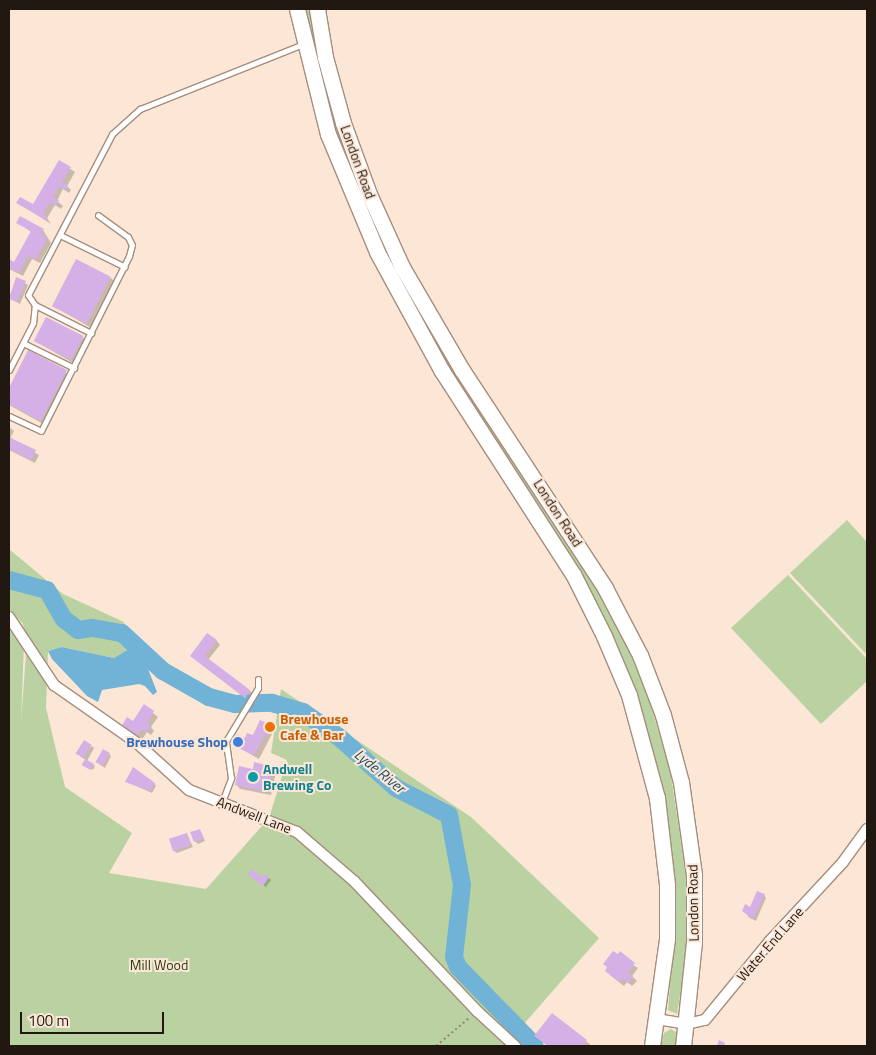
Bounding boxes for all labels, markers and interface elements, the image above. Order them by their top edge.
street label: London Road [337,123,379,201]
street label: London Road [530,476,586,550]
place label: Brewhouse Cafe & Bar [280,711,348,744]
marker: Brewhouse Cafe & Bar [264,721,276,733]
place label: Brewhouse Shop [126,734,228,750]
marker: Brewhouse Shop [232,736,244,748]
water label: Lyde River [351,745,409,797]
place label: Andwell Brewing Co [263,761,332,794]
marker: Andwell Brewing Co [247,771,259,783]
street label: Andwell Lane [214,793,294,837]
street label: London Road [684,864,702,942]
street label: Water End Lane [733,903,807,985]
park label: Mill Wood [130,957,188,973]
scale bar [22,1002,166,1034]
text: 100 m [28,1009,69,1032]

